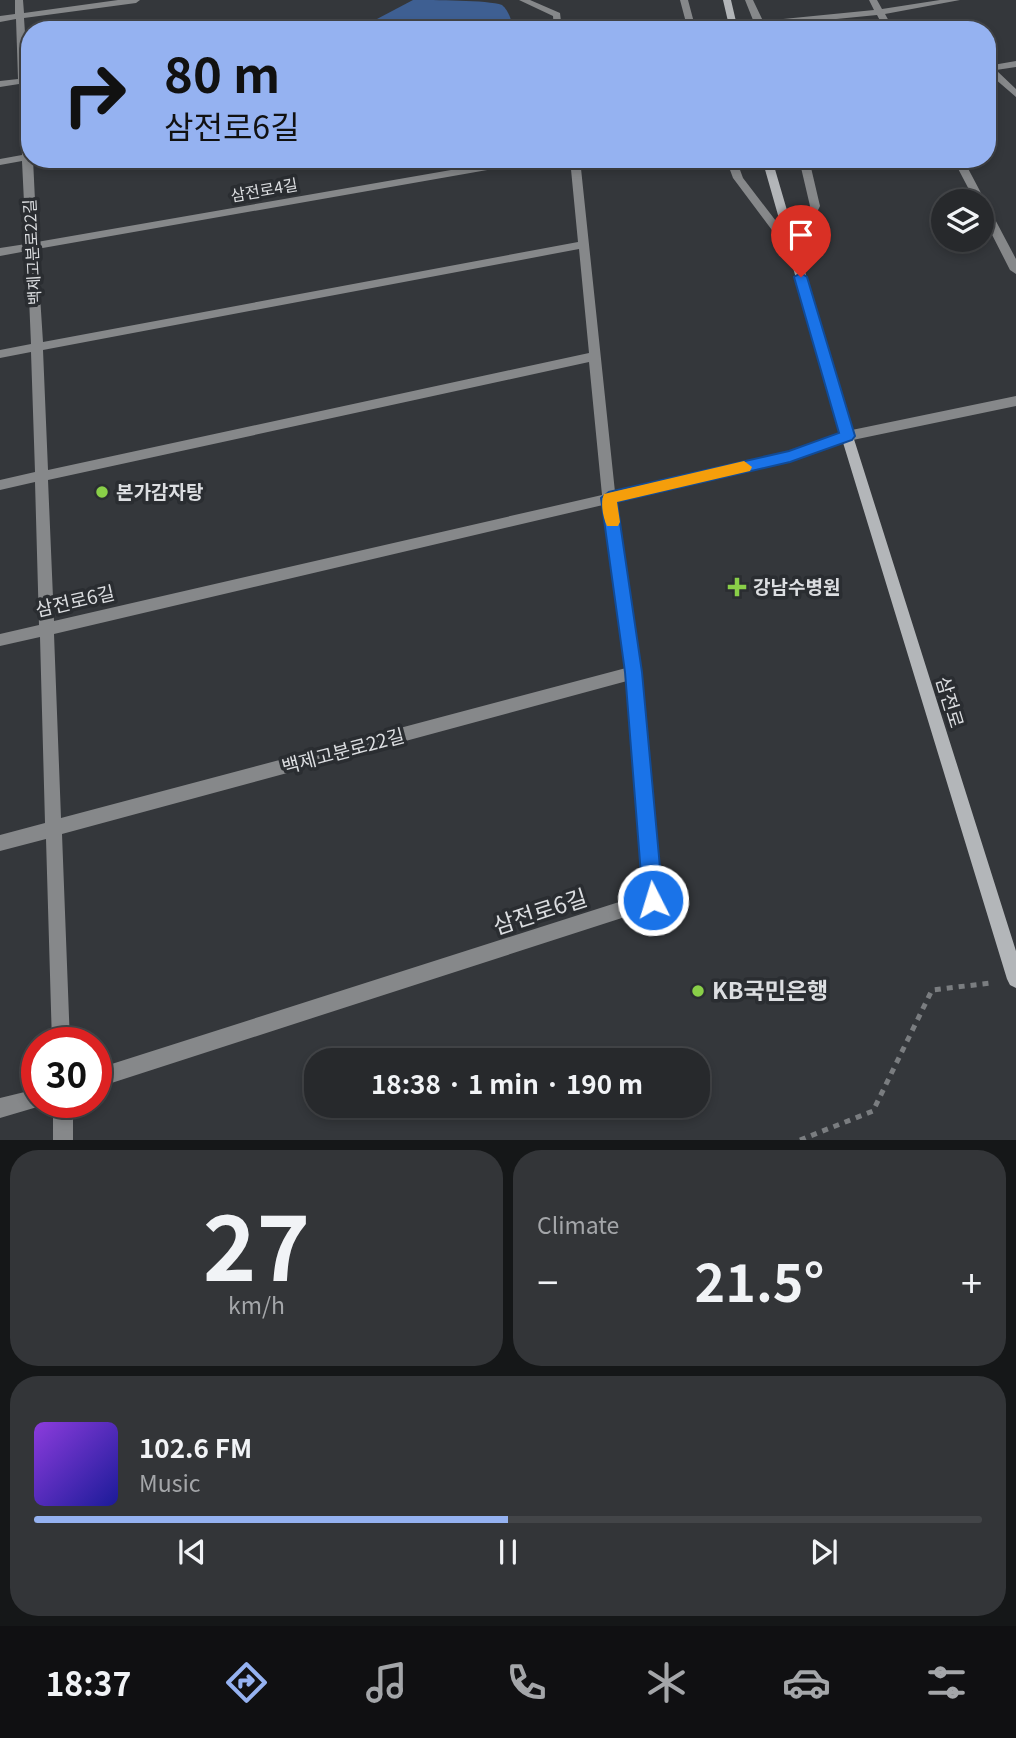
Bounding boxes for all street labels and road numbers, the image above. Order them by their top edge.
street label: 삼전로4길 [228,171,299,207]
street label: 백제고분로22길 [16,198,46,306]
street label: 삼전로6길 [32,577,117,622]
street label: 삼전로 [931,673,972,731]
street label: 백제고분로22길 [278,720,407,779]
street label: 삼전로6길 [488,879,591,941]

